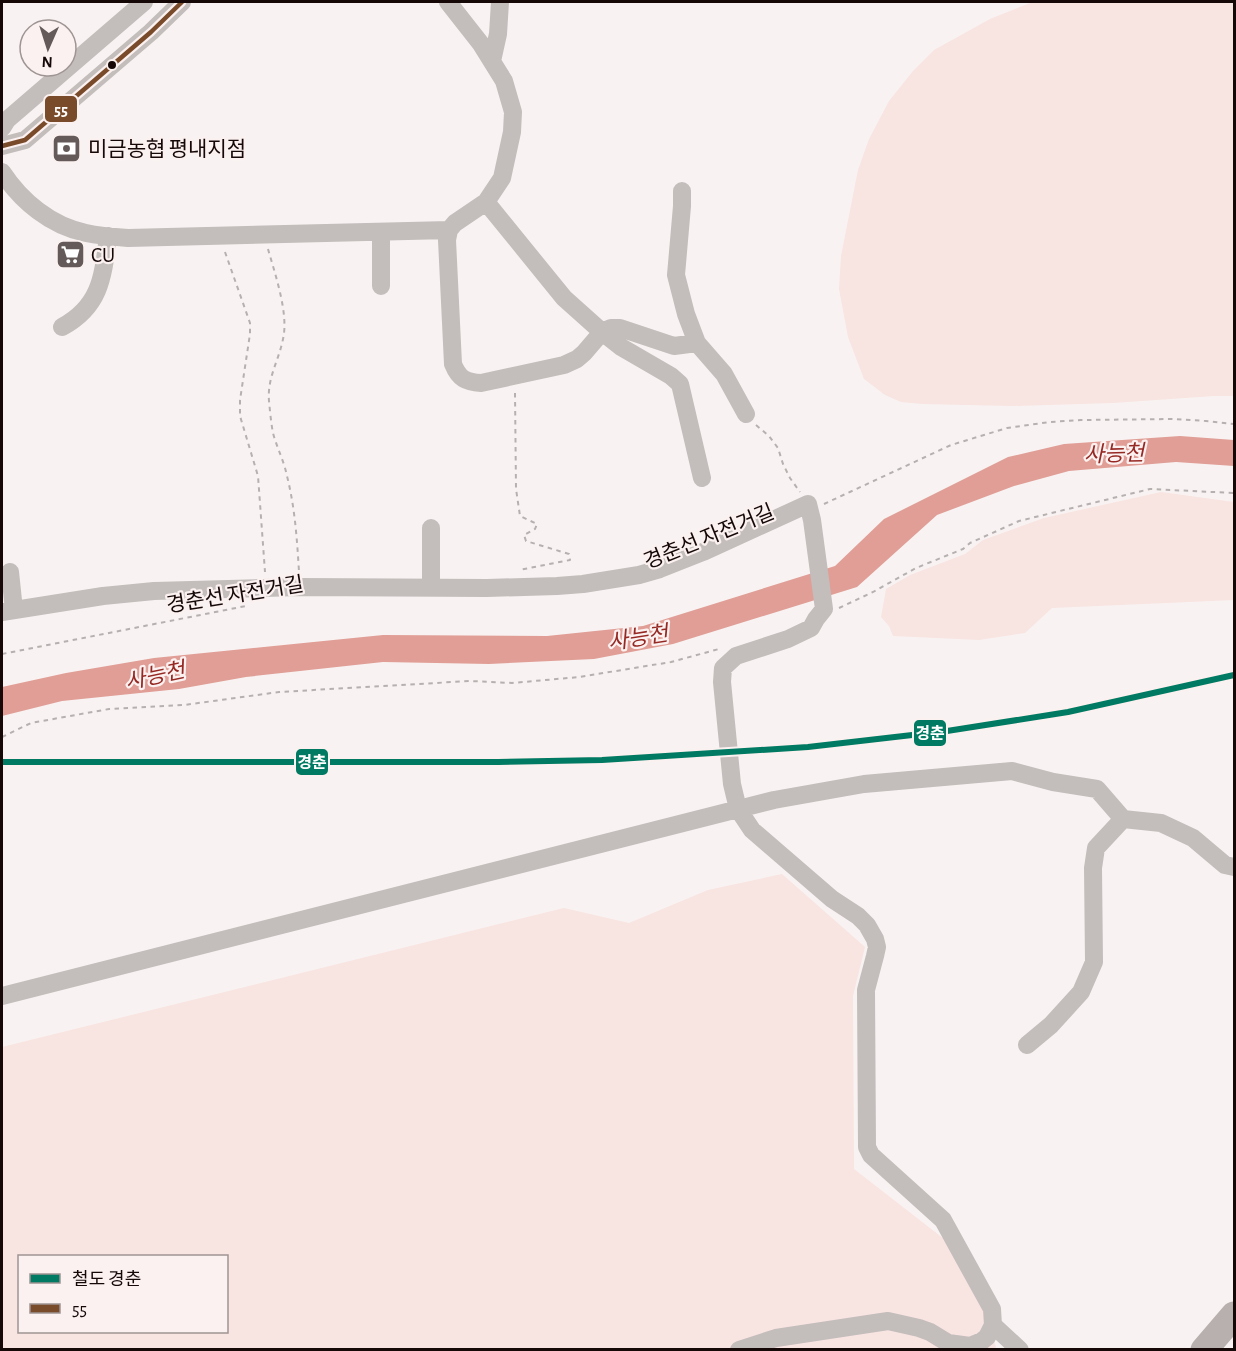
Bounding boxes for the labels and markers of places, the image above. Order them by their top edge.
unlabelled marker [106,59,118,71]
bank icon: 미금농협 평내지점 [51,133,83,165]
place label: 미금농협 평내지점 [88,138,246,160]
supermarket icon: CU [54,239,86,271]
place label: CU [91,245,115,266]

